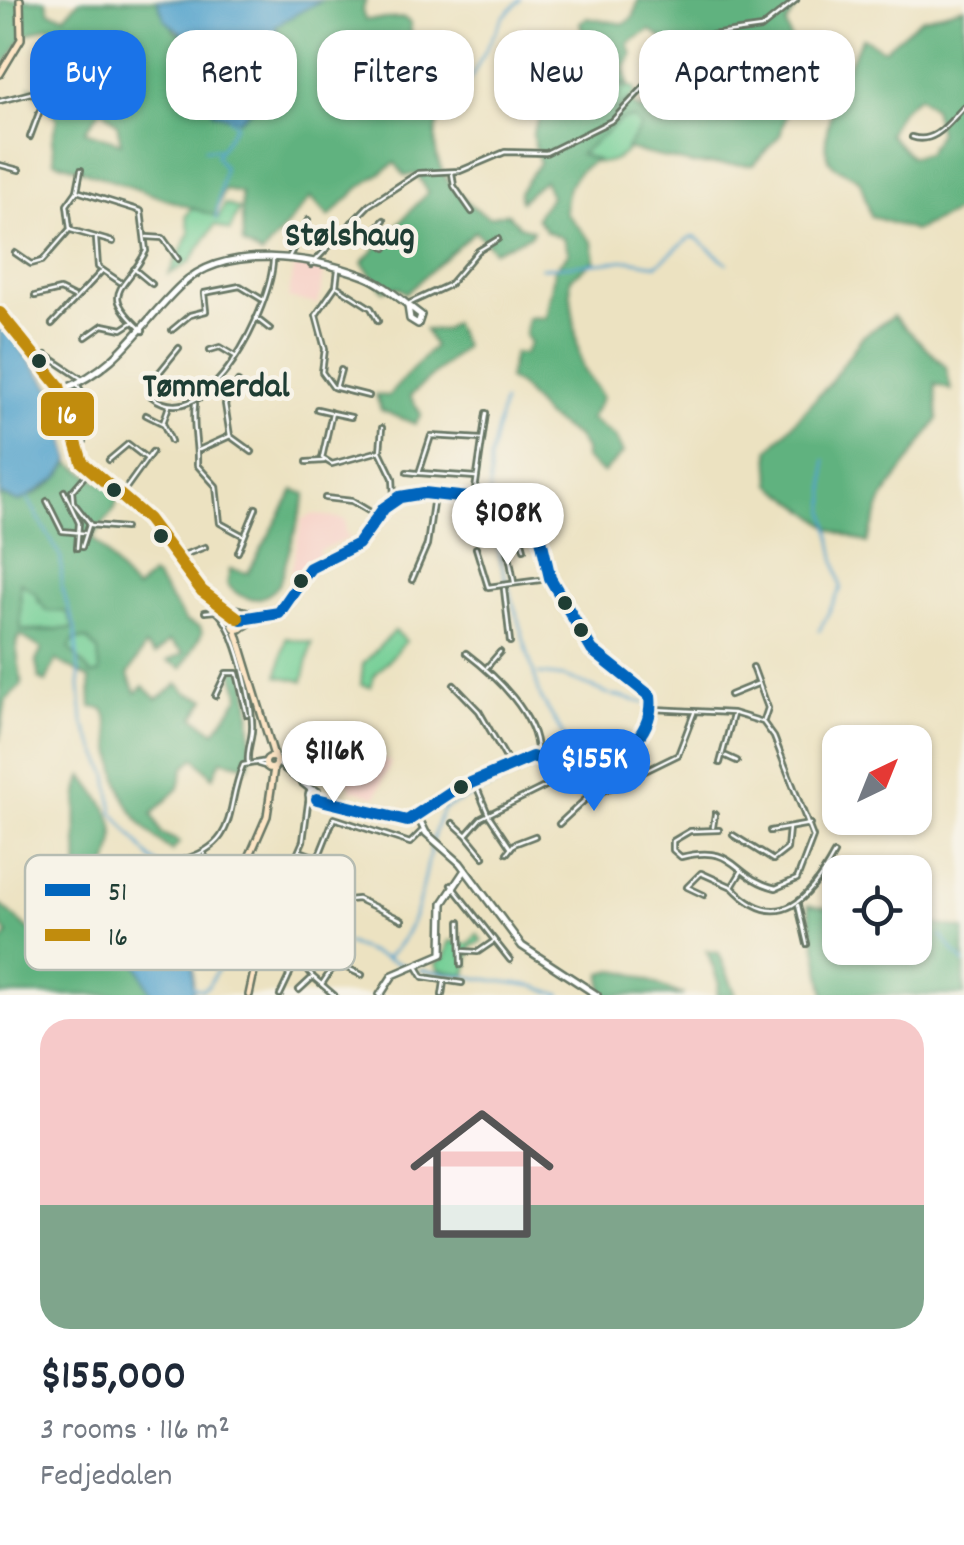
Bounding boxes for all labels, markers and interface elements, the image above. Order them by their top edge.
chip: Buy [30,30,146,120]
chip: Rent [166,30,297,120]
chip: Filters [317,30,474,120]
chip: New [494,30,619,120]
chip: Apartment [639,30,855,120]
district label: Stølshaug [285,213,415,263]
unlabelled marker [29,351,49,371]
district label: Tømmerdal [142,364,290,414]
line badge: 16 [39,390,96,438]
text: 16 [57,398,77,438]
unlabelled marker [104,480,124,500]
pin: $108K [438,483,578,568]
text: $108K [474,492,542,538]
unlabelled marker [151,526,171,546]
unlabelled marker [291,571,311,591]
unlabelled marker [555,593,575,613]
unlabelled marker [571,620,591,640]
pin: $116K [264,721,404,806]
north arrow [822,725,932,835]
map controls [822,725,932,965]
pin: $155K [524,729,664,814]
text: $116K [304,730,364,776]
text: $155K [560,738,628,784]
unlabelled marker [451,777,471,797]
legend [25,855,355,970]
button: locate [822,855,932,965]
text: 51 [108,875,127,915]
text: 16 [108,920,128,960]
icon: home [392,1084,572,1264]
text: $155,000 [40,1349,186,1409]
text: 3 rooms · 116 m² [40,1409,230,1455]
text: Fedjedalen [40,1455,172,1501]

